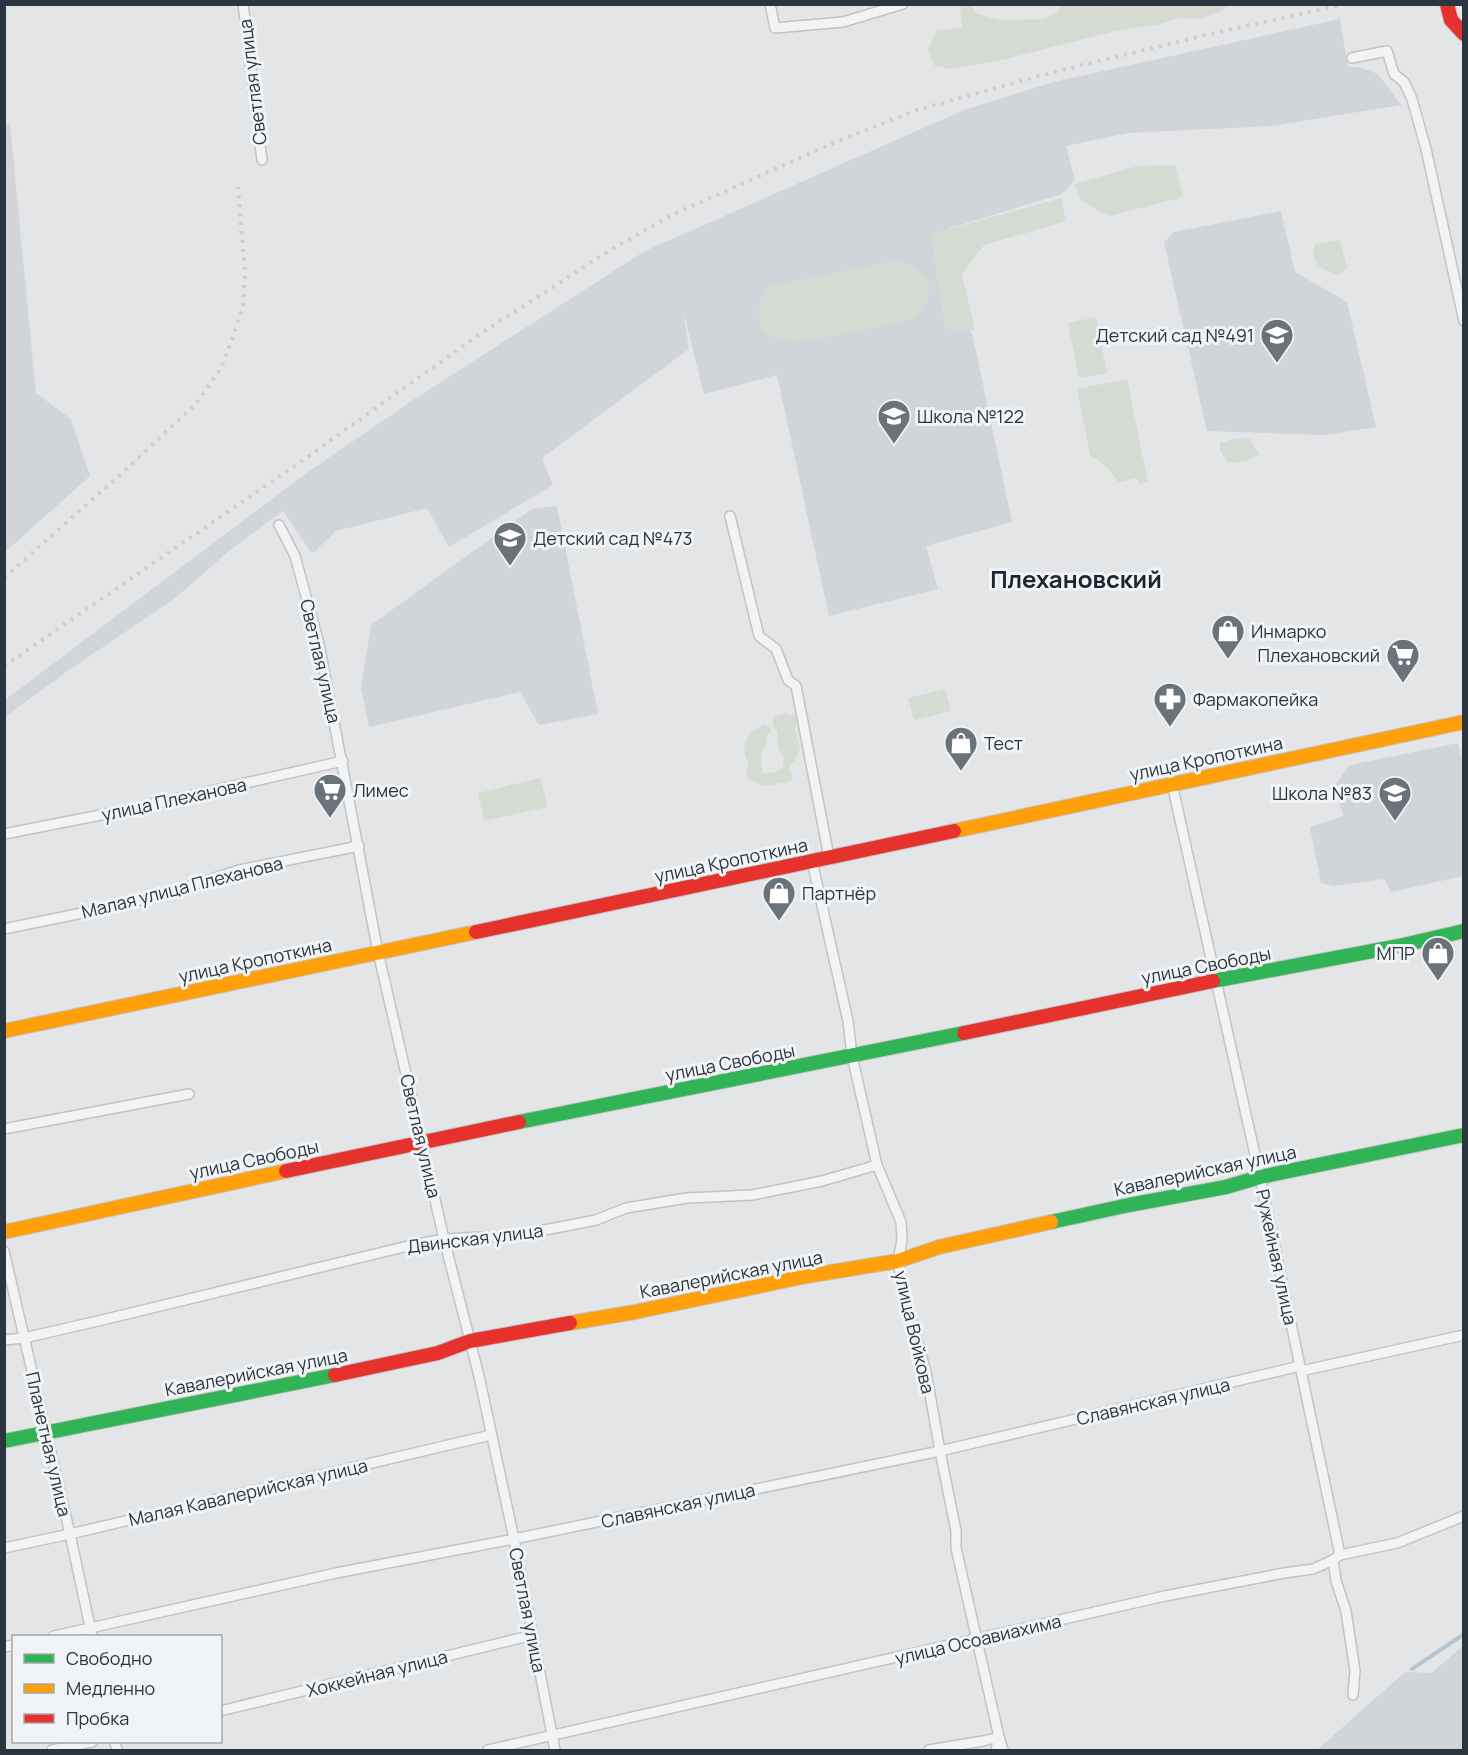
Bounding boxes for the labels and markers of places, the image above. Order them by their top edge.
school or university icon: Детский сад №491 [1259,317,1295,364]
place label: Детский сад №491 [1096,323,1254,347]
school or university icon: Школа №122 [876,398,912,445]
place label: Школа №122 [917,404,1024,428]
school or university icon: Детский сад №473 [492,520,528,567]
place label: Детский сад №473 [533,526,692,550]
shop icon: Инмарко [1210,613,1246,660]
place label: Инмарко [1251,619,1326,643]
supermarket icon: Плехановский [1385,637,1421,684]
place label: Плехановский [1258,643,1380,667]
pharmacy icon: Фармакопейка [1152,681,1188,728]
place label: Фармакопейка [1193,687,1318,711]
shop icon: Тест [943,725,979,772]
place label: Тест [984,731,1023,755]
supermarket icon: Лимес [312,772,348,819]
school or university icon: Школа №83 [1377,775,1413,822]
place label: Лимес [353,778,409,802]
place label: Школа №83 [1272,781,1372,805]
shop icon: Партнёр [761,875,797,922]
place label: Партнёр [802,881,876,905]
shop icon: МПР [1420,935,1456,982]
place label: МПР [1377,941,1415,965]

